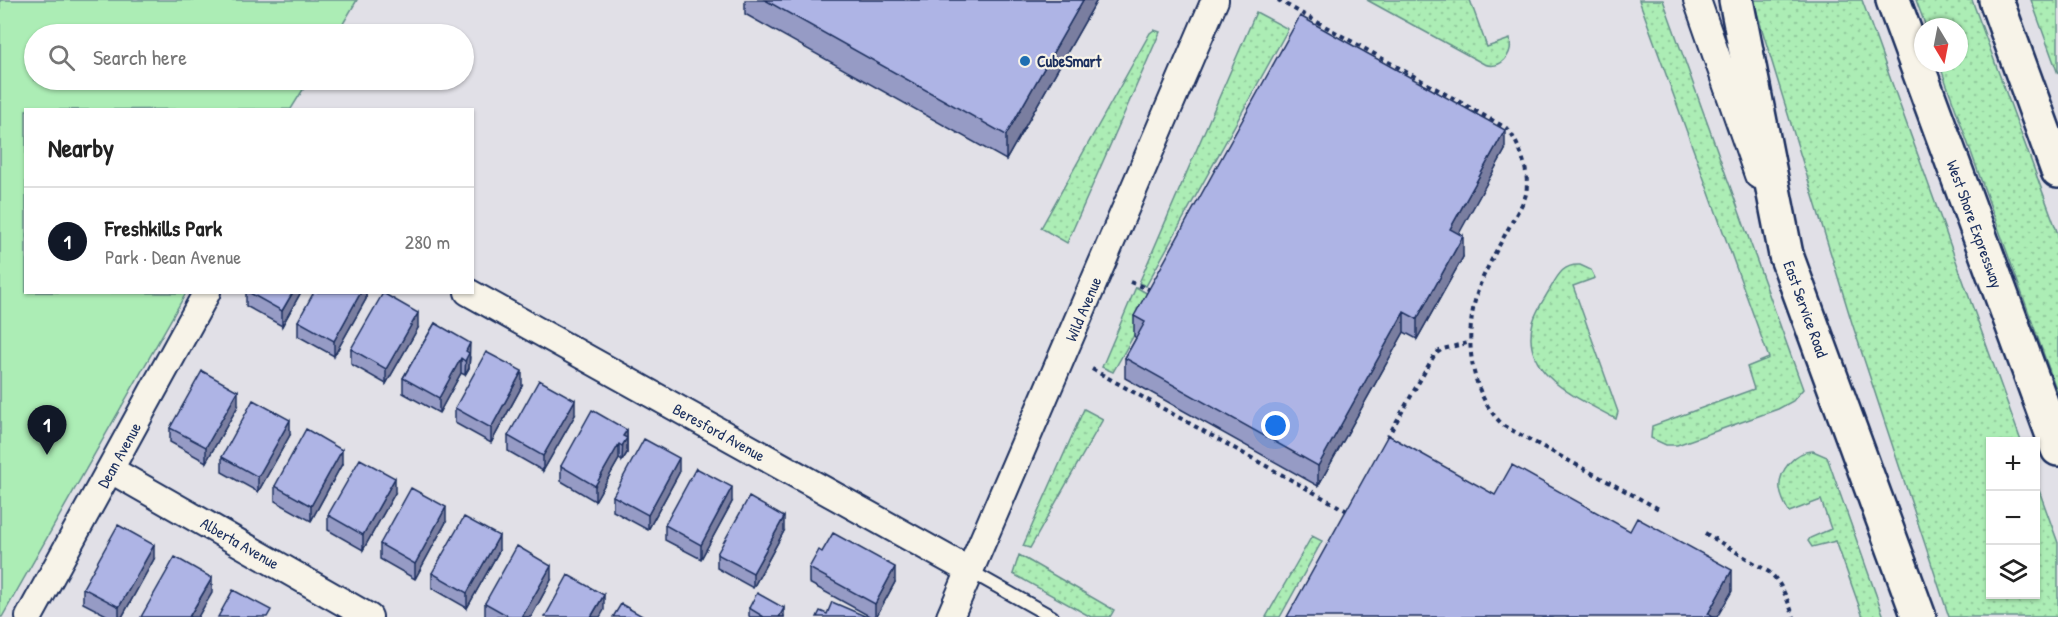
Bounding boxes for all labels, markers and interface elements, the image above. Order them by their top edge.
north arrow [1914,18,1968,72]
search box [24,24,474,90]
icon: search [45,41,78,74]
text: Search here [93,42,187,72]
place label: CubeSmart [1037,50,1102,72]
marker: CubeSmart [1018,54,1032,68]
text: Nearby [48,130,114,165]
street label: West Shore Expressway [1942,157,2008,291]
text: Freshkills Park [105,213,222,243]
text: 1 [64,228,71,255]
text: 280 m [405,228,450,255]
text: Park · Dean Avenue [105,243,241,270]
street label: East Service Road [1778,258,1834,360]
street label: Wild Avenue [1060,273,1107,345]
street label: Beresford Avenue [669,398,769,467]
pin: 1 [28,406,66,455]
your location [1261,411,1290,440]
street label: Dean Avenue [92,418,146,492]
map controls [1986,437,2040,599]
button: + [1986,437,2040,491]
button: − [1986,491,2040,545]
street label: Alberta Avenue [197,512,284,575]
button: layers [1986,545,2040,599]

